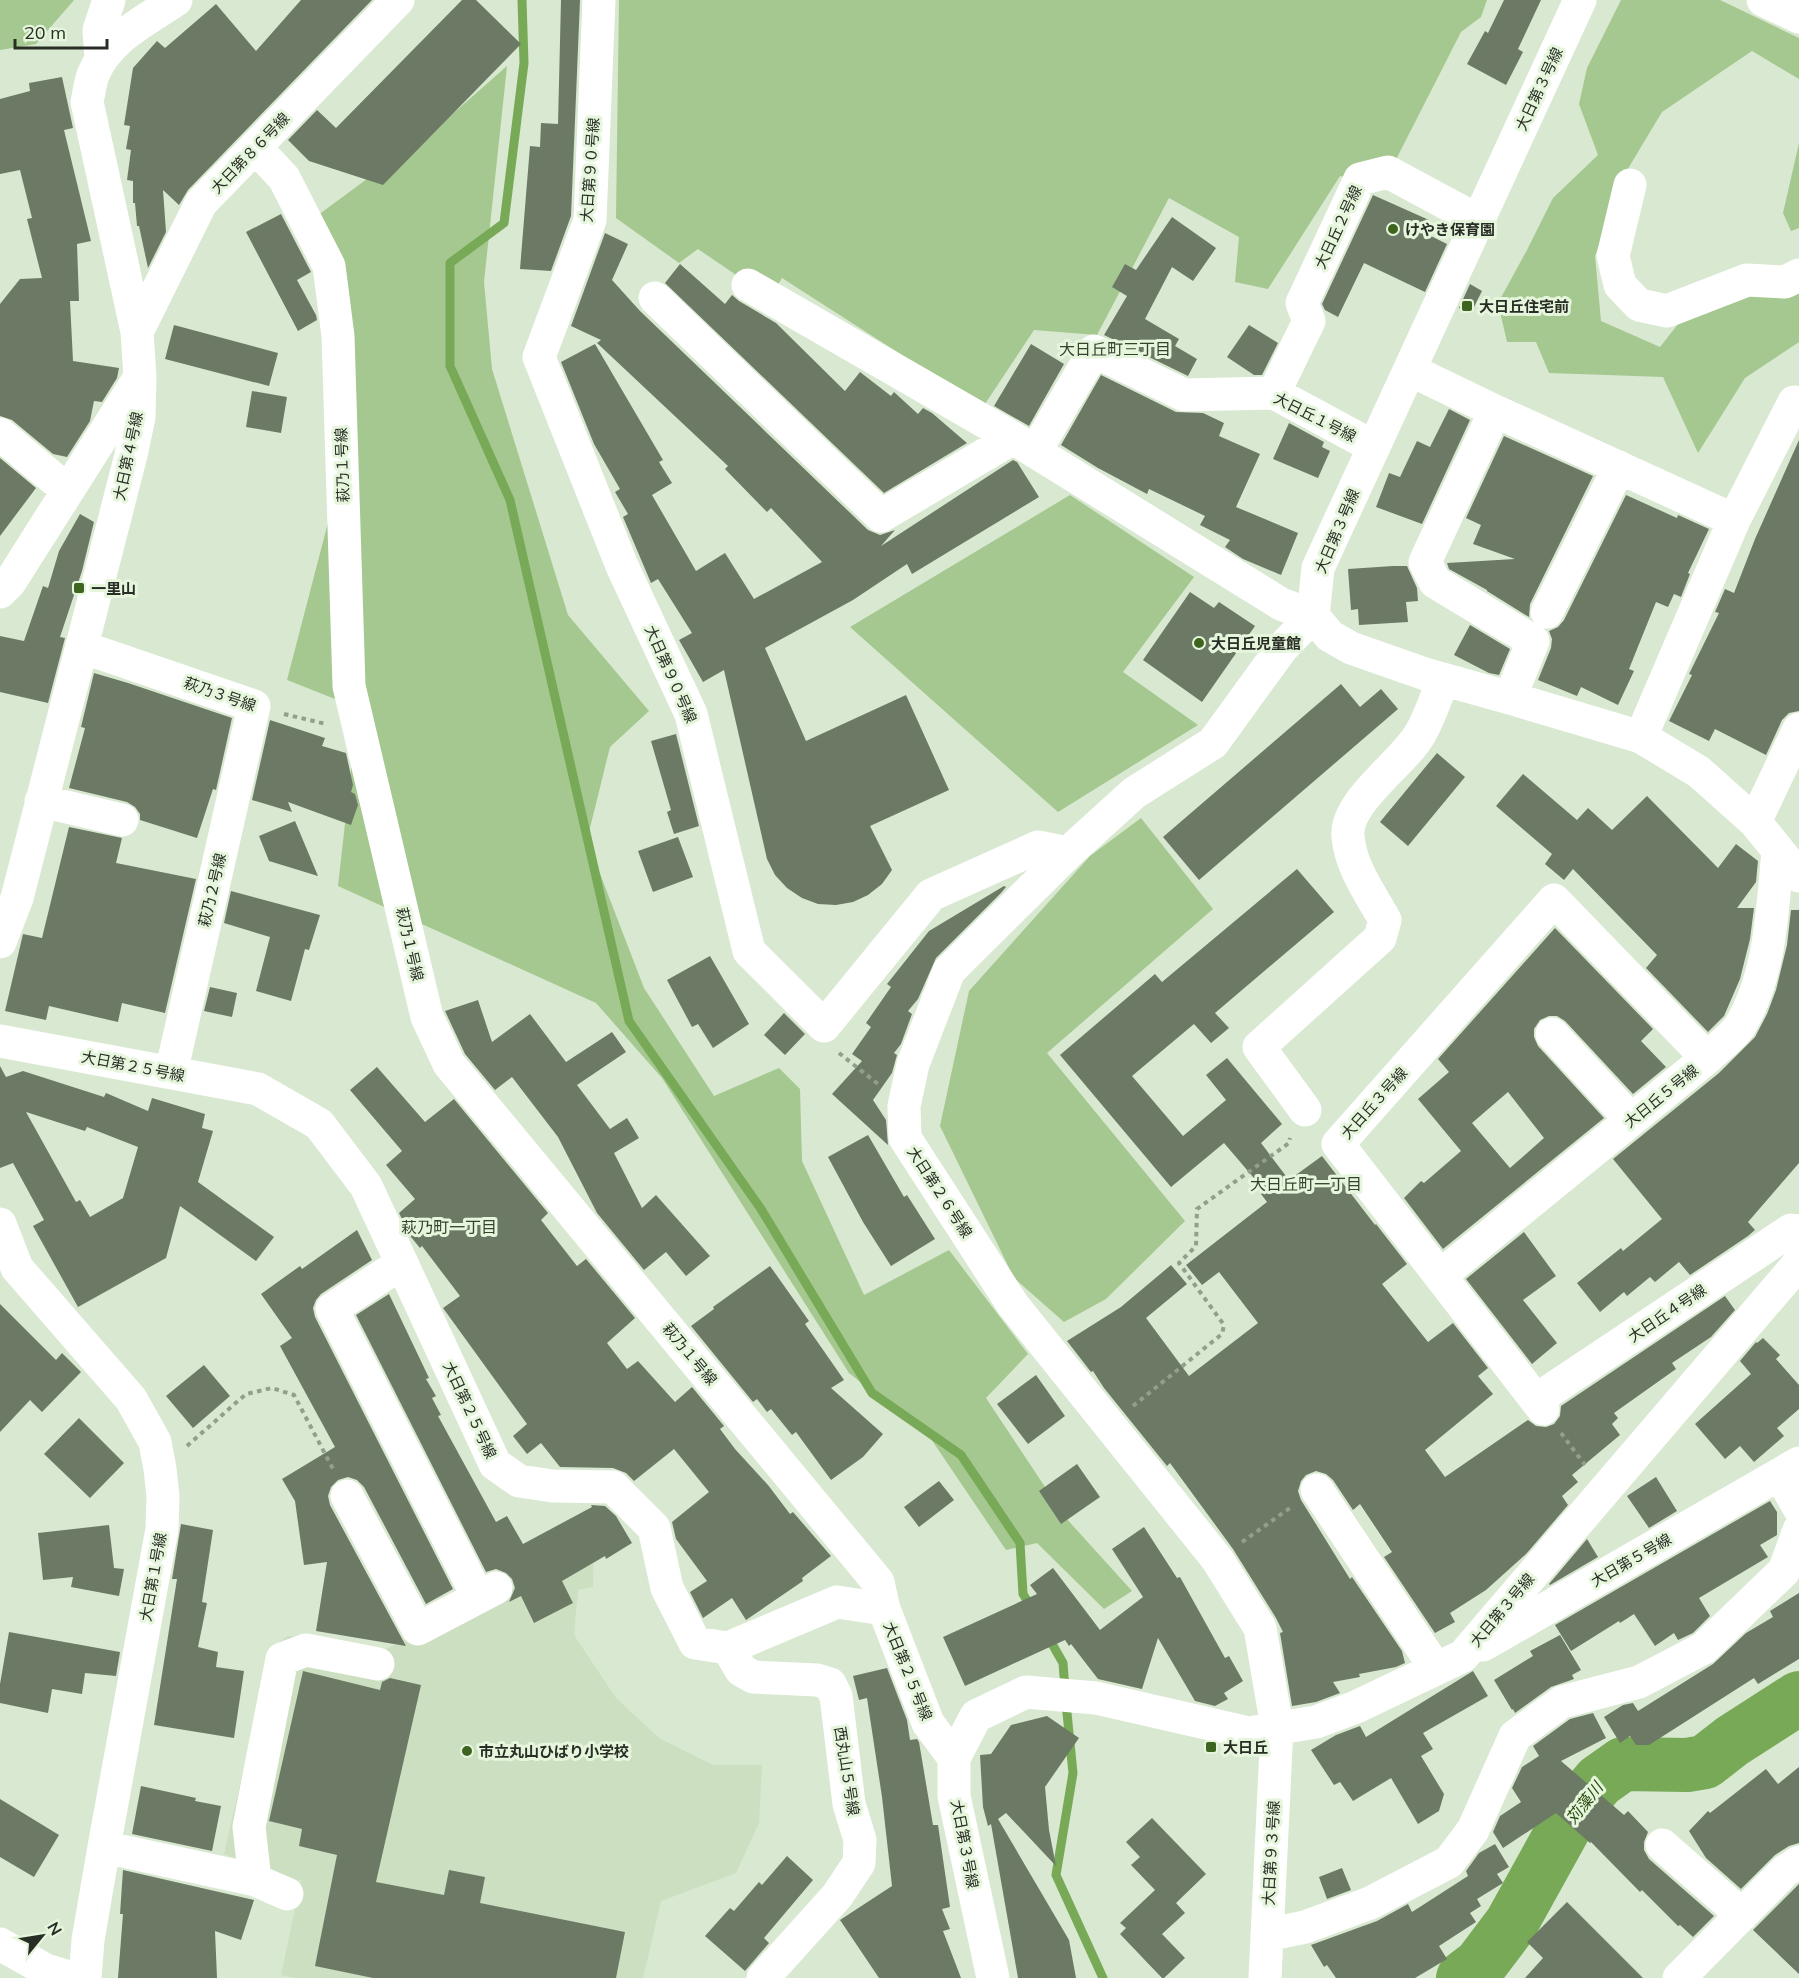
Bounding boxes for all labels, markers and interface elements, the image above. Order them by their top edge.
scale bar [15,12,106,50]
text: 20 m [24,21,66,44]
street label: 大日第３号線 [1511,44,1567,134]
street label: 大日第８６号線 [207,109,293,197]
street label: 大日第９０号線 [577,117,603,223]
street label: 大日丘２号線 [1310,182,1366,272]
place label: けやき保育園 [1405,220,1495,239]
marker: けやき保育園 [1386,222,1400,236]
place label: 大日丘住宅前 [1479,297,1569,316]
marker: 大日丘住宅前 [1460,299,1474,313]
district label: 大日丘町三丁目 [1059,339,1171,359]
street label: 大日丘１号線 [1271,388,1359,446]
street label: 大日第４号線 [109,410,147,502]
street label: 萩乃１号線 [331,427,353,503]
street label: 大日第３号線 [1311,486,1363,576]
place label: 一里山 [91,579,136,598]
marker: 一里山 [72,581,86,595]
street label: 大日第９０号線 [641,622,701,726]
place label: 大日丘児童館 [1211,634,1301,653]
marker: 大日丘児童館 [1192,636,1206,650]
street label: 萩乃３号線 [181,673,259,715]
street label: 萩乃２号線 [194,851,230,929]
street label: 萩乃１号線 [392,905,428,983]
street label: 大日第２５号線 [80,1047,186,1085]
street label: 大日丘５号線 [1620,1060,1702,1132]
street label: 大日丘３号線 [1337,1063,1411,1143]
street label: 大日第２６号線 [903,1143,977,1241]
district label: 大日丘町一丁目 [1250,1174,1362,1194]
district label: 萩乃町一丁目 [401,1217,497,1237]
street label: 大日丘４号線 [1624,1280,1710,1346]
street label: 萩乃１号線 [659,1319,721,1389]
street label: 大日第２５号線 [439,1358,501,1462]
street label: 大日第５号線 [1587,1529,1675,1591]
street label: 大日第１号線 [136,1531,170,1623]
street label: 大日第３号線 [1466,1569,1538,1651]
street label: 大日第２５号線 [880,1619,936,1723]
street label: 西丸山５号線 [831,1725,863,1817]
place label: 大日丘 [1223,1738,1268,1757]
marker: 大日丘 [1204,1740,1218,1754]
place label: 市立丸山ひばり小学校 [479,1742,629,1761]
marker: 市立丸山ひばり小学校 [460,1744,474,1758]
water label: 苅藻川 [1561,1776,1608,1828]
street label: 大日第３号線 [947,1798,983,1890]
street label: 大日第９３号線 [1259,1800,1283,1906]
north arrow [12,1906,72,1966]
text: N [43,1918,67,1939]

